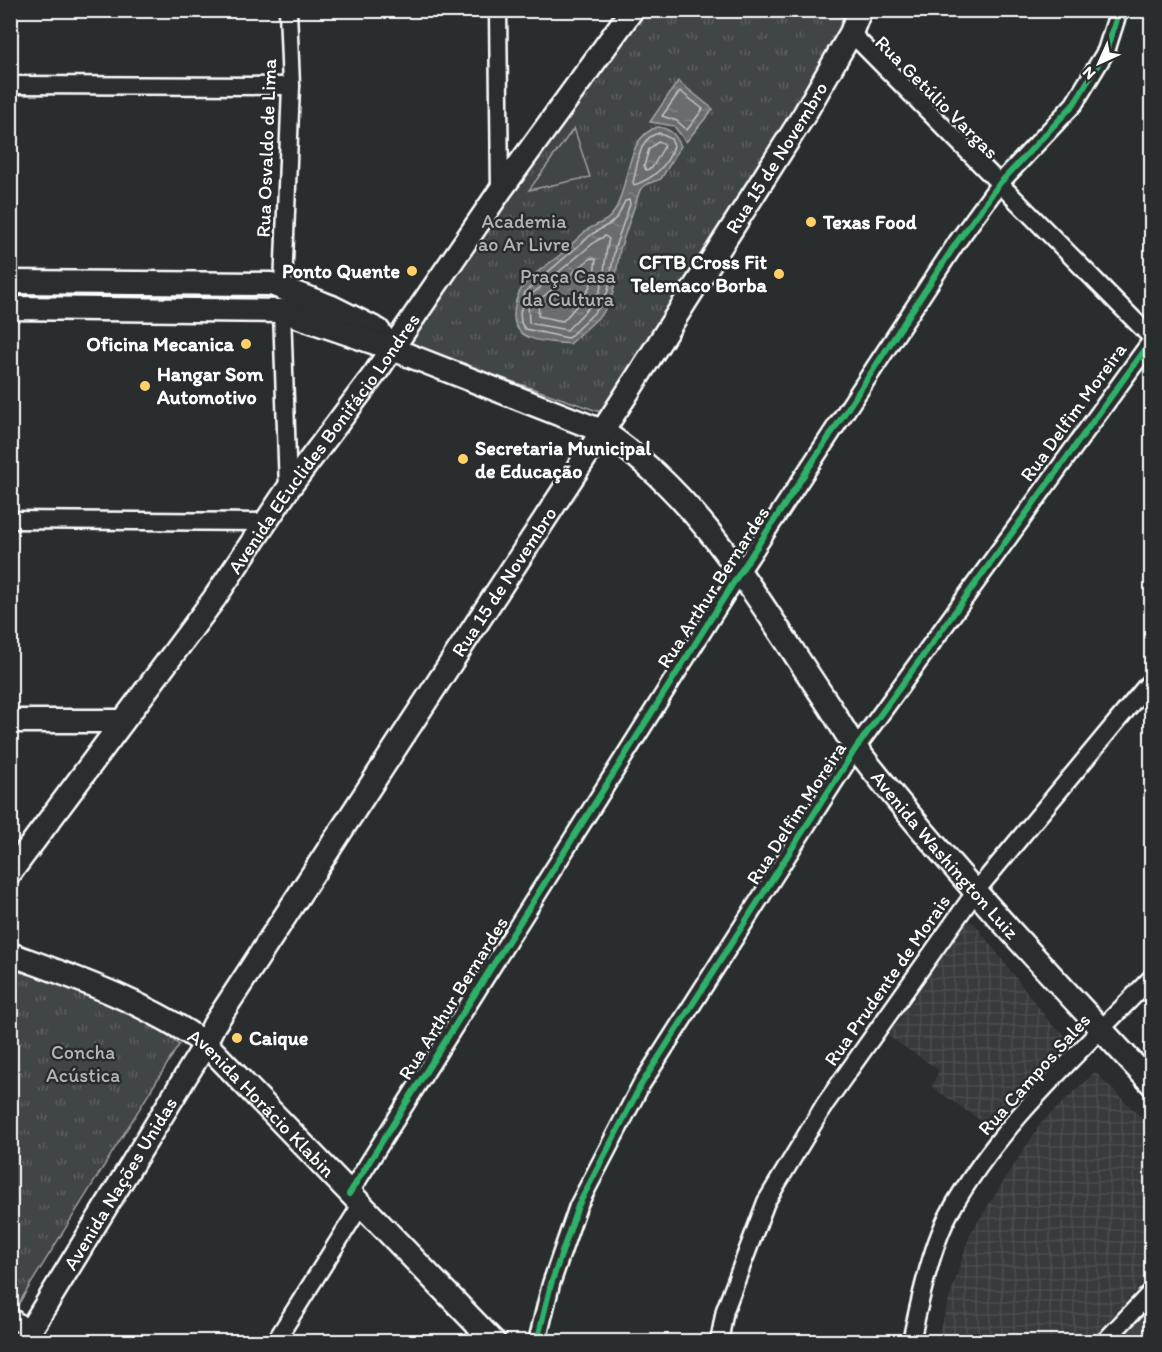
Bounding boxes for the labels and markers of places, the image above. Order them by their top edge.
place label: Texas Food [822,210,917,234]
marker: Texas Food [804,215,818,229]
place label: CFTB Cross Fit Telemaco Borba [630,250,768,297]
place label: Ponto Quente [282,259,400,283]
marker: Ponto Quente [405,264,419,278]
marker: CFTB Cross Fit Telemaco Borba [772,267,786,281]
place label: Oficina Mecanica [86,332,235,356]
marker: Oficina Mecanica [239,337,253,351]
place label: Hangar Som Automotivo [156,362,263,409]
marker: Hangar Som Automotivo [138,379,152,393]
place label: Secretaria Municipal de Educação [475,436,652,484]
marker: Secretaria Municipal de Educação [456,452,470,466]
place label: Caique [249,1026,309,1051]
marker: Caique [230,1031,244,1045]

